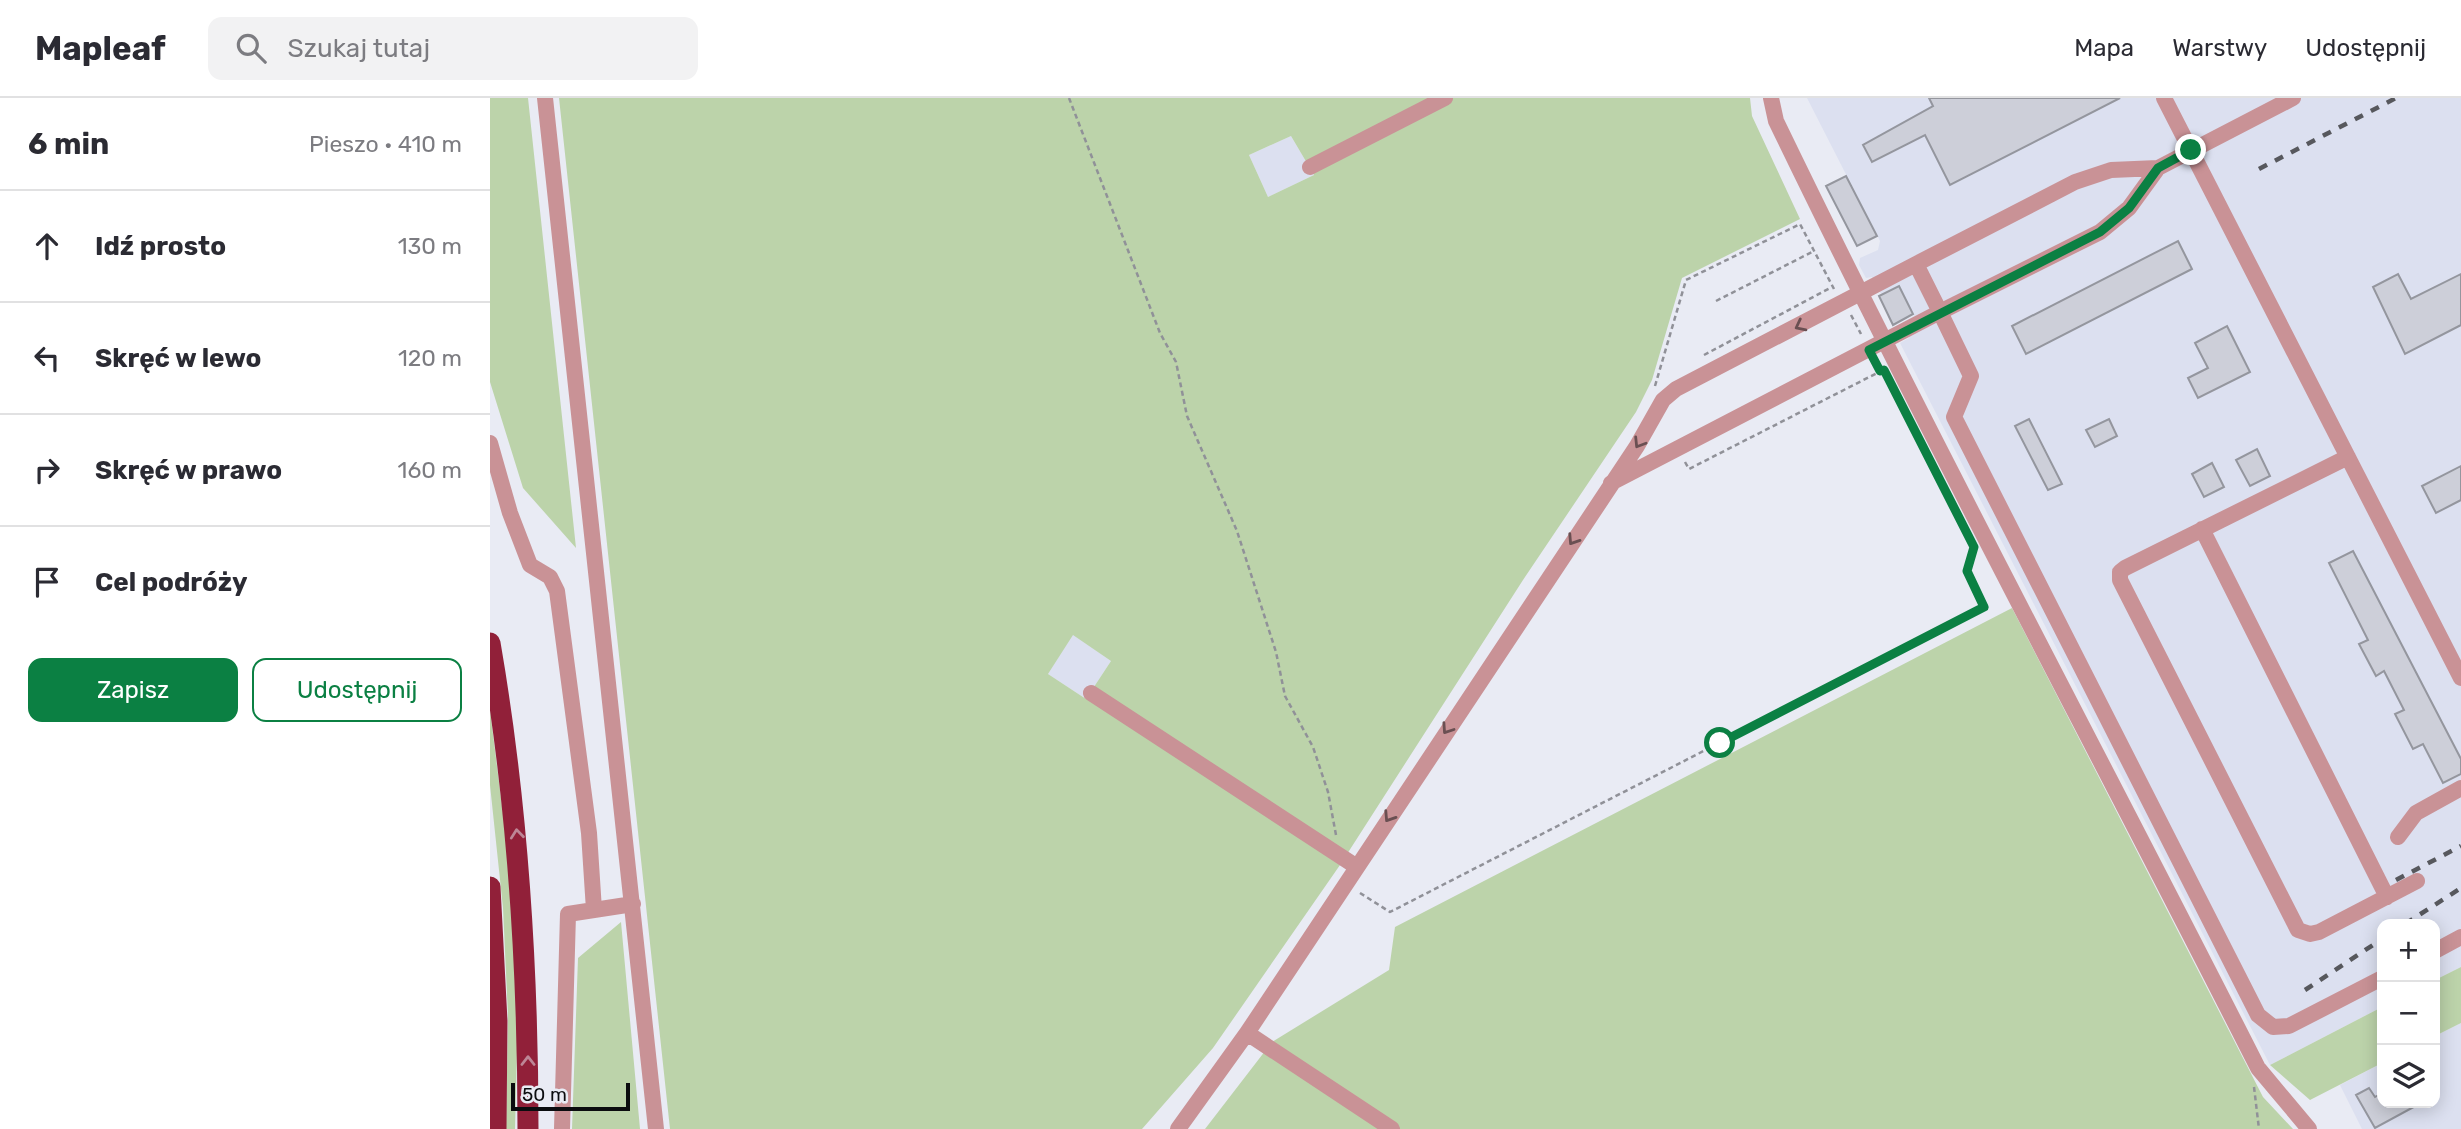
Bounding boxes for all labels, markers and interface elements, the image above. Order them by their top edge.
search box [208,17,698,80]
text: Mapleaf [35,29,166,68]
icon: search [232,29,270,67]
text: Szukaj tutaj [288,33,430,64]
text: Mapa [2074,34,2134,62]
text: Warstwy [2172,34,2267,62]
text: Udostępnij [2305,34,2426,62]
text: 6 min [28,126,109,162]
text: Pieszo · 410 m [309,130,462,158]
route end [2175,134,2206,165]
icon: ahead [28,227,66,265]
text: Idź prosto [95,231,226,262]
text: 130 m [398,232,462,260]
one-way arrow [1795,318,1807,331]
icon: left [28,339,66,377]
text: Skręć w lewo [95,343,261,374]
text: 120 m [398,344,462,372]
one-way arrow [1634,435,1647,448]
icon: right [28,451,66,489]
text: Skręć w prawo [95,455,282,486]
text: 160 m [398,456,462,484]
one-way arrow [1569,532,1582,545]
icon: arrive [28,563,66,601]
text: Cel podróży [95,567,248,598]
button: Zapisz [28,658,238,722]
button: Udostępnij [252,658,462,722]
one-way arrow [1443,721,1455,734]
route start [1704,727,1735,758]
one-way arrow [1384,810,1397,823]
one-way arrow [509,828,524,839]
map controls [2377,919,2440,1108]
button: + [2377,919,2440,982]
button: − [2377,982,2440,1045]
button: layers [2377,1045,2440,1108]
one-way arrow [520,1055,536,1066]
scale bar [511,1080,630,1112]
text: 50 m [522,1083,567,1106]

